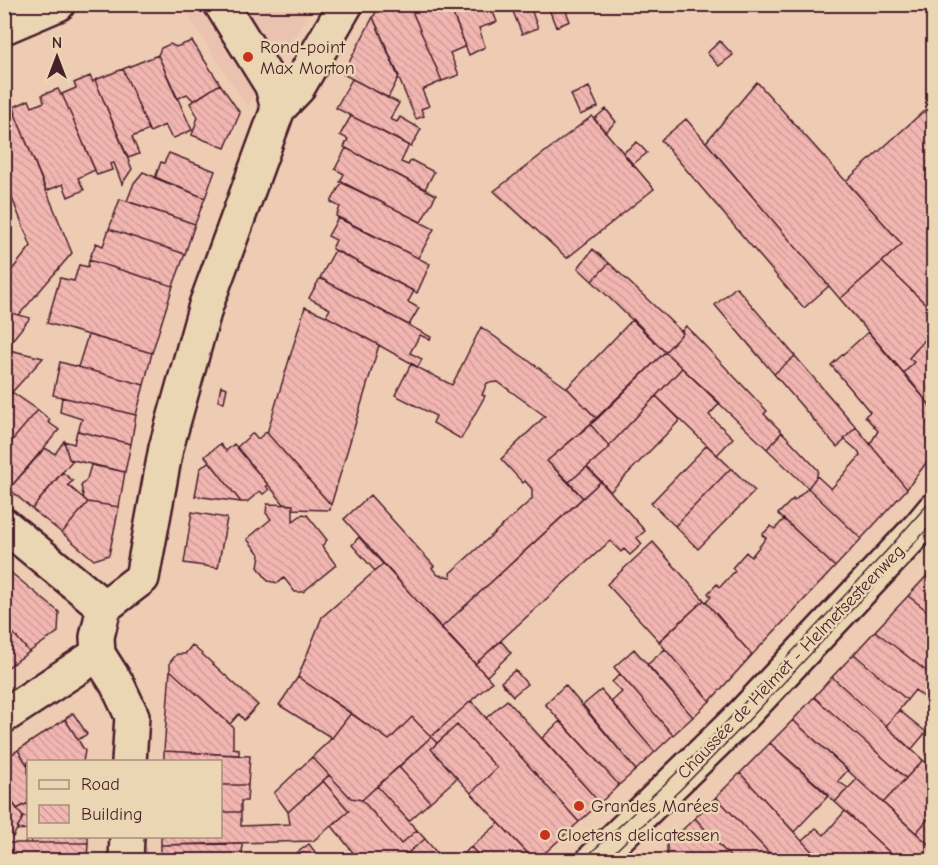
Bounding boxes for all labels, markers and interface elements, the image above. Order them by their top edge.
north arrow [27,27,87,87]
text: N [52,34,62,52]
place label: Rond-point Max Morton [260,37,355,79]
marker: Rond-point Max Morton [241,50,255,64]
street label: Chaussée de Helmet - Helmetsesteenweg [673,540,909,784]
legend [27,760,222,838]
text: Road [81,774,120,795]
place label: Grandes Marées [591,796,719,817]
marker: Grandes Marées [572,799,586,813]
text: Building [81,804,143,825]
place label: Cloetens delicatessen [557,825,720,846]
marker: Cloetens delicatessen [538,828,552,842]

